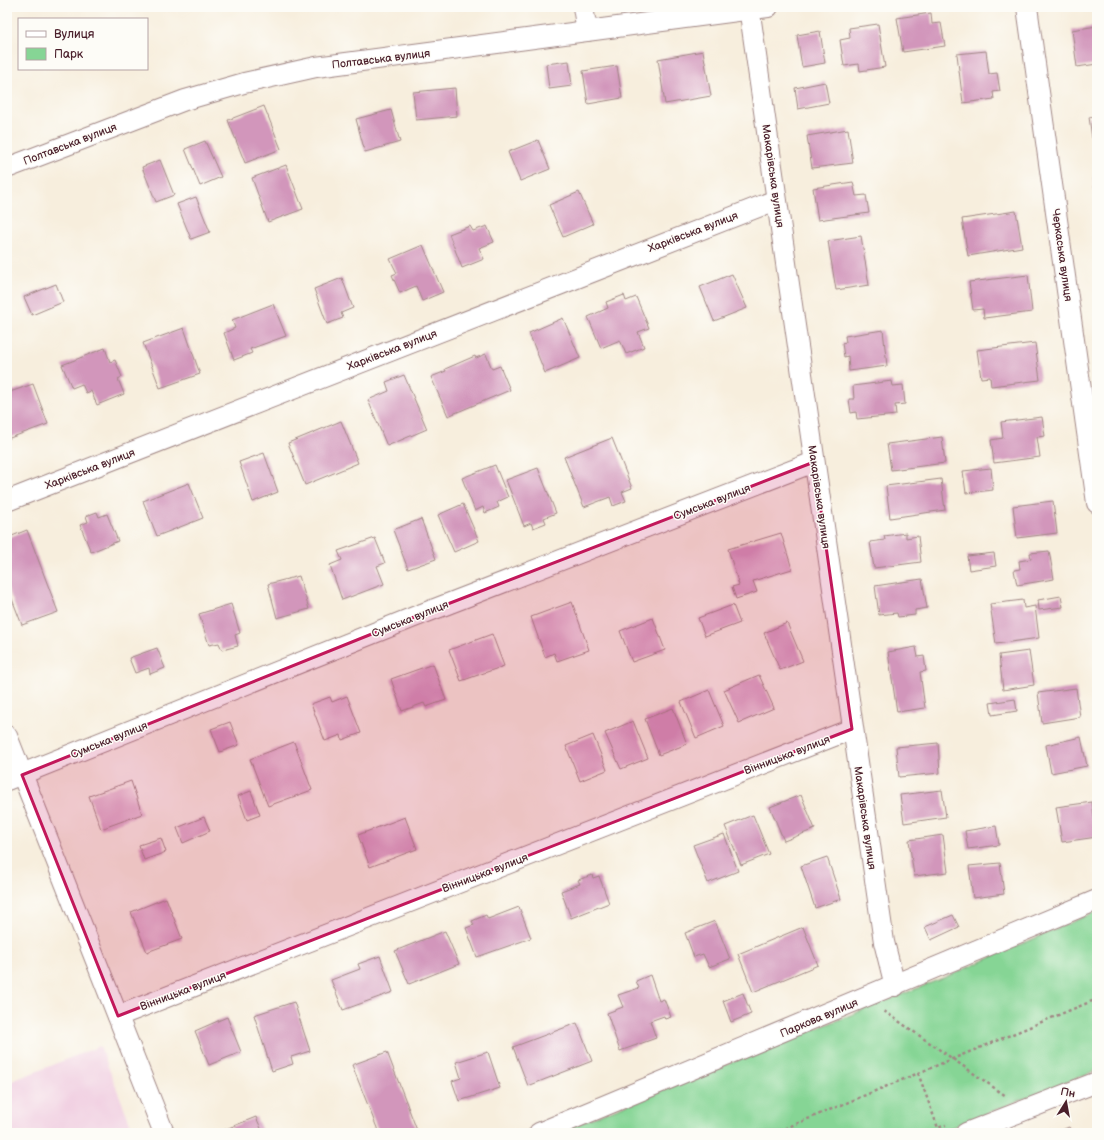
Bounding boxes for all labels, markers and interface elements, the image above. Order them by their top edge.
legend [18,18,148,70]
text: Вулиця [54,27,95,42]
text: Парк [54,47,84,62]
street label: Полтавська вулиця [331,47,431,71]
street label: Полтавська вулиця [21,120,119,168]
street label: Макарівська вулиця [759,123,787,229]
street label: Черкаська вулиця [1049,208,1075,302]
street label: Харківська вулиця [646,209,740,255]
street label: Харківська вулиця [345,327,439,373]
street label: Макарівська вулиця [805,444,833,550]
street label: Харківська вулиця [43,446,137,492]
street label: Сумська вулиця [672,481,752,523]
street label: Сумська вулиця [370,598,450,640]
street label: Сумська вулиця [69,719,149,761]
street label: Вінницька вулиця [742,733,832,777]
street label: Макарівська вулиця [851,765,879,871]
street label: Вінницька вулиця [440,851,530,895]
street label: Вінницька вулиця [138,969,228,1013]
street label: Паркова вулиця [778,996,860,1040]
north arrow [1046,1082,1086,1122]
text: Пн [1059,1085,1076,1100]

